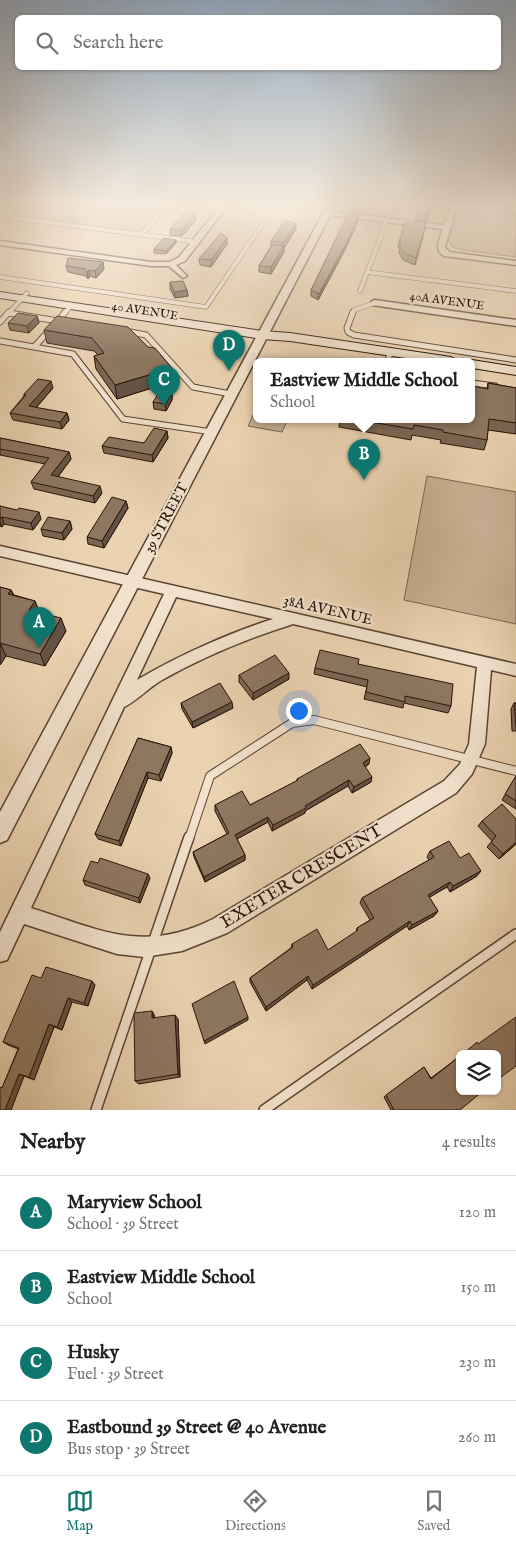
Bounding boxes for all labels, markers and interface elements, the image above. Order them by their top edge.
search box [15,15,501,70]
icon: search [33,29,61,57]
text: Search here [73,31,164,55]
street label: 40A AVENUE [409,288,485,314]
street label: 40 AVENUE [111,298,179,324]
pin: D [213,330,245,371]
popup [253,358,475,423]
pin: C [148,365,180,406]
text: Eastview Middle School [270,369,458,393]
text: School [270,393,315,413]
pin: B [348,439,380,480]
street label: 39 STREET [140,479,193,556]
street label: 38A AVENUE [282,591,374,629]
pin: A [23,607,55,648]
your location [286,698,312,724]
street label: EXETER CRESCENT [217,820,387,934]
map controls [456,1050,501,1095]
button: layers [456,1050,501,1095]
text: Nearby [20,1129,85,1156]
text: 4 results [442,1133,496,1153]
text: Maryview School [67,1191,202,1215]
text: A [31,1203,41,1223]
text: 120 m [459,1203,496,1223]
text: School · 39 Street [67,1215,179,1235]
text: Eastview Middle School [67,1266,255,1290]
text: B [31,1278,41,1298]
text: 150 m [461,1278,496,1298]
text: School [67,1290,112,1310]
text: Husky [67,1341,119,1365]
text: C [30,1353,42,1373]
text: 230 m [459,1353,496,1373]
text: Fuel · 39 Street [67,1365,164,1385]
text: Eastbound 39 Street @ 40 Avenue [67,1416,326,1440]
text: D [30,1428,42,1448]
text: 260 m [458,1428,496,1448]
text: Bus stop · 39 Street [67,1440,190,1460]
tab: Map [66,1487,94,1535]
tab: Directions [225,1487,286,1535]
tab: Saved [417,1487,450,1535]

